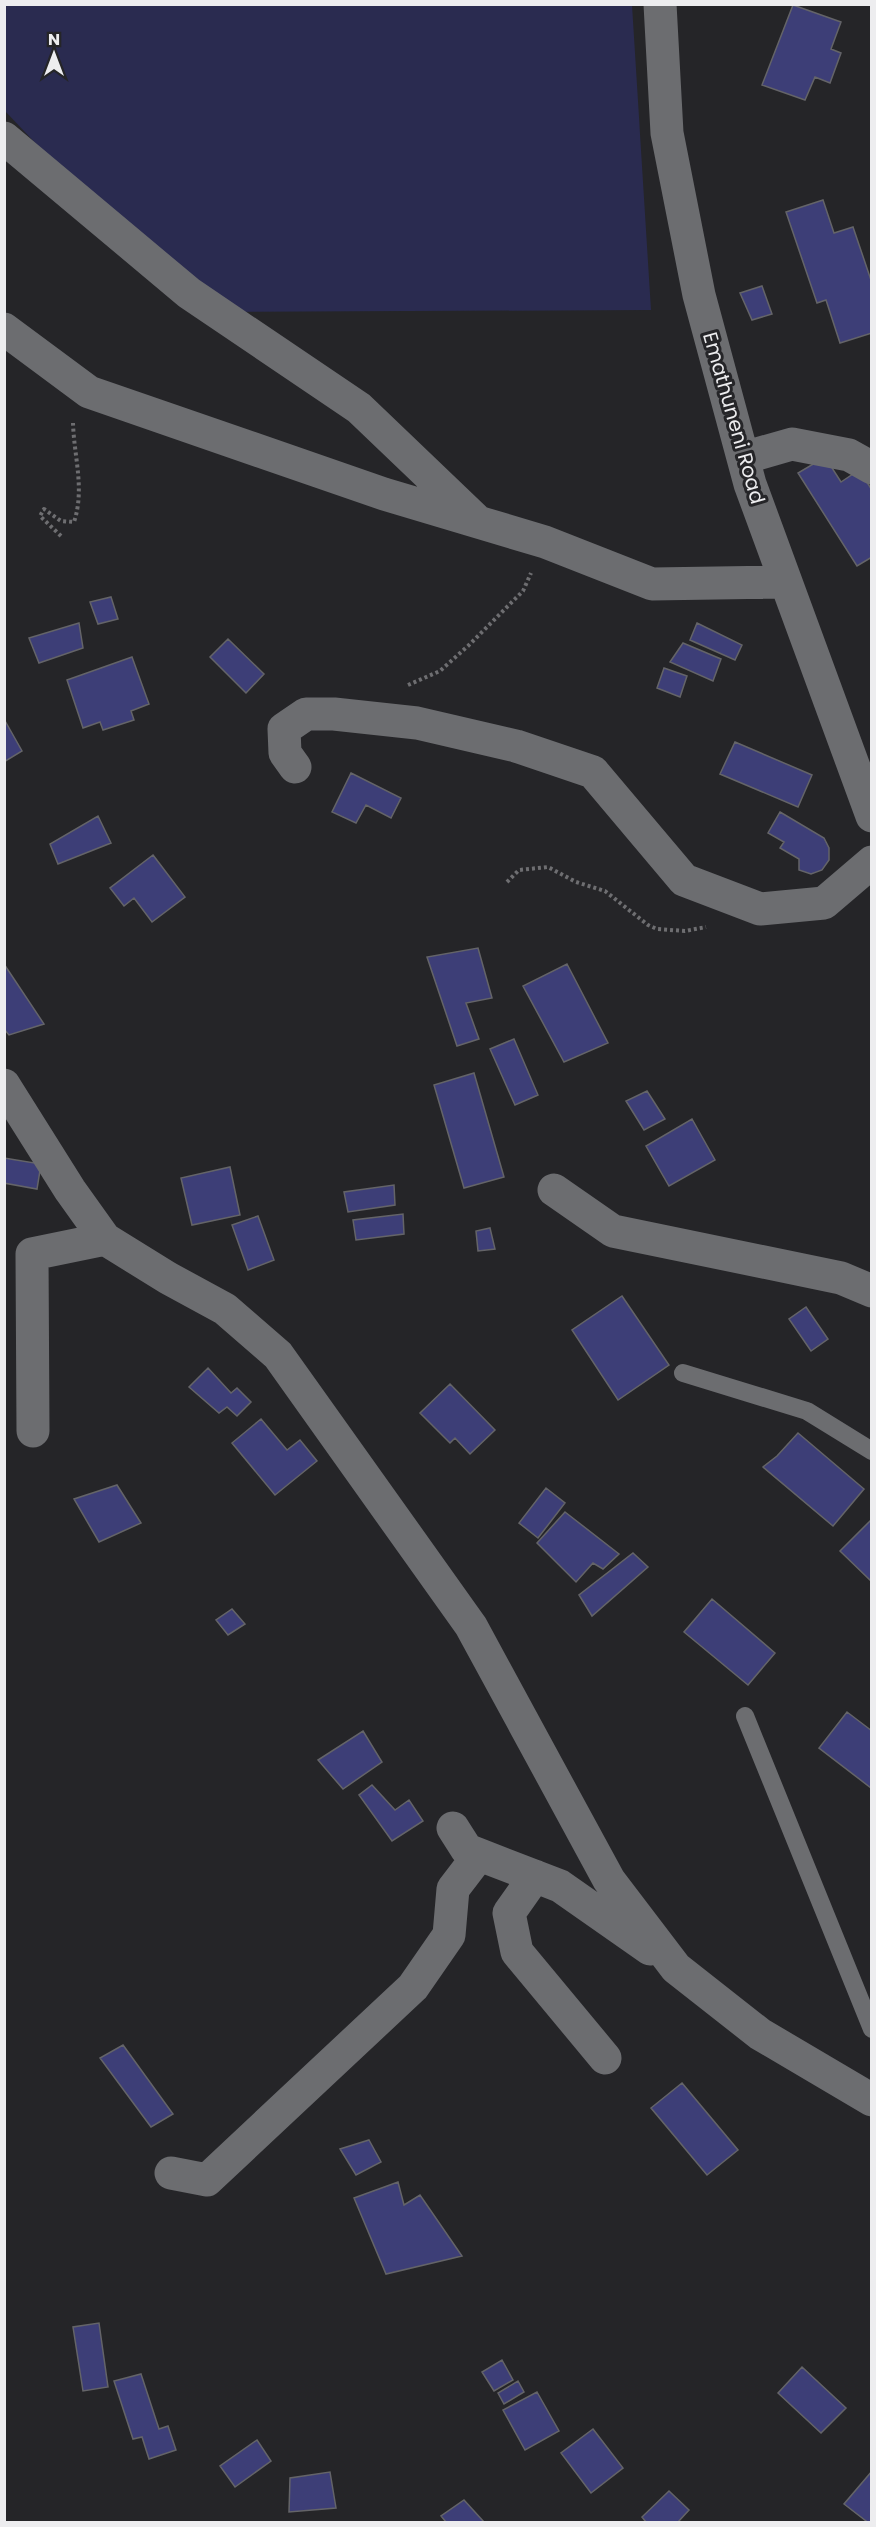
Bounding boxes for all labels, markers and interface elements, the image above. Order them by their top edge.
north arrow [24,24,84,84]
text: N [48,28,60,51]
street label: Emathuneni Road [696,329,772,507]

